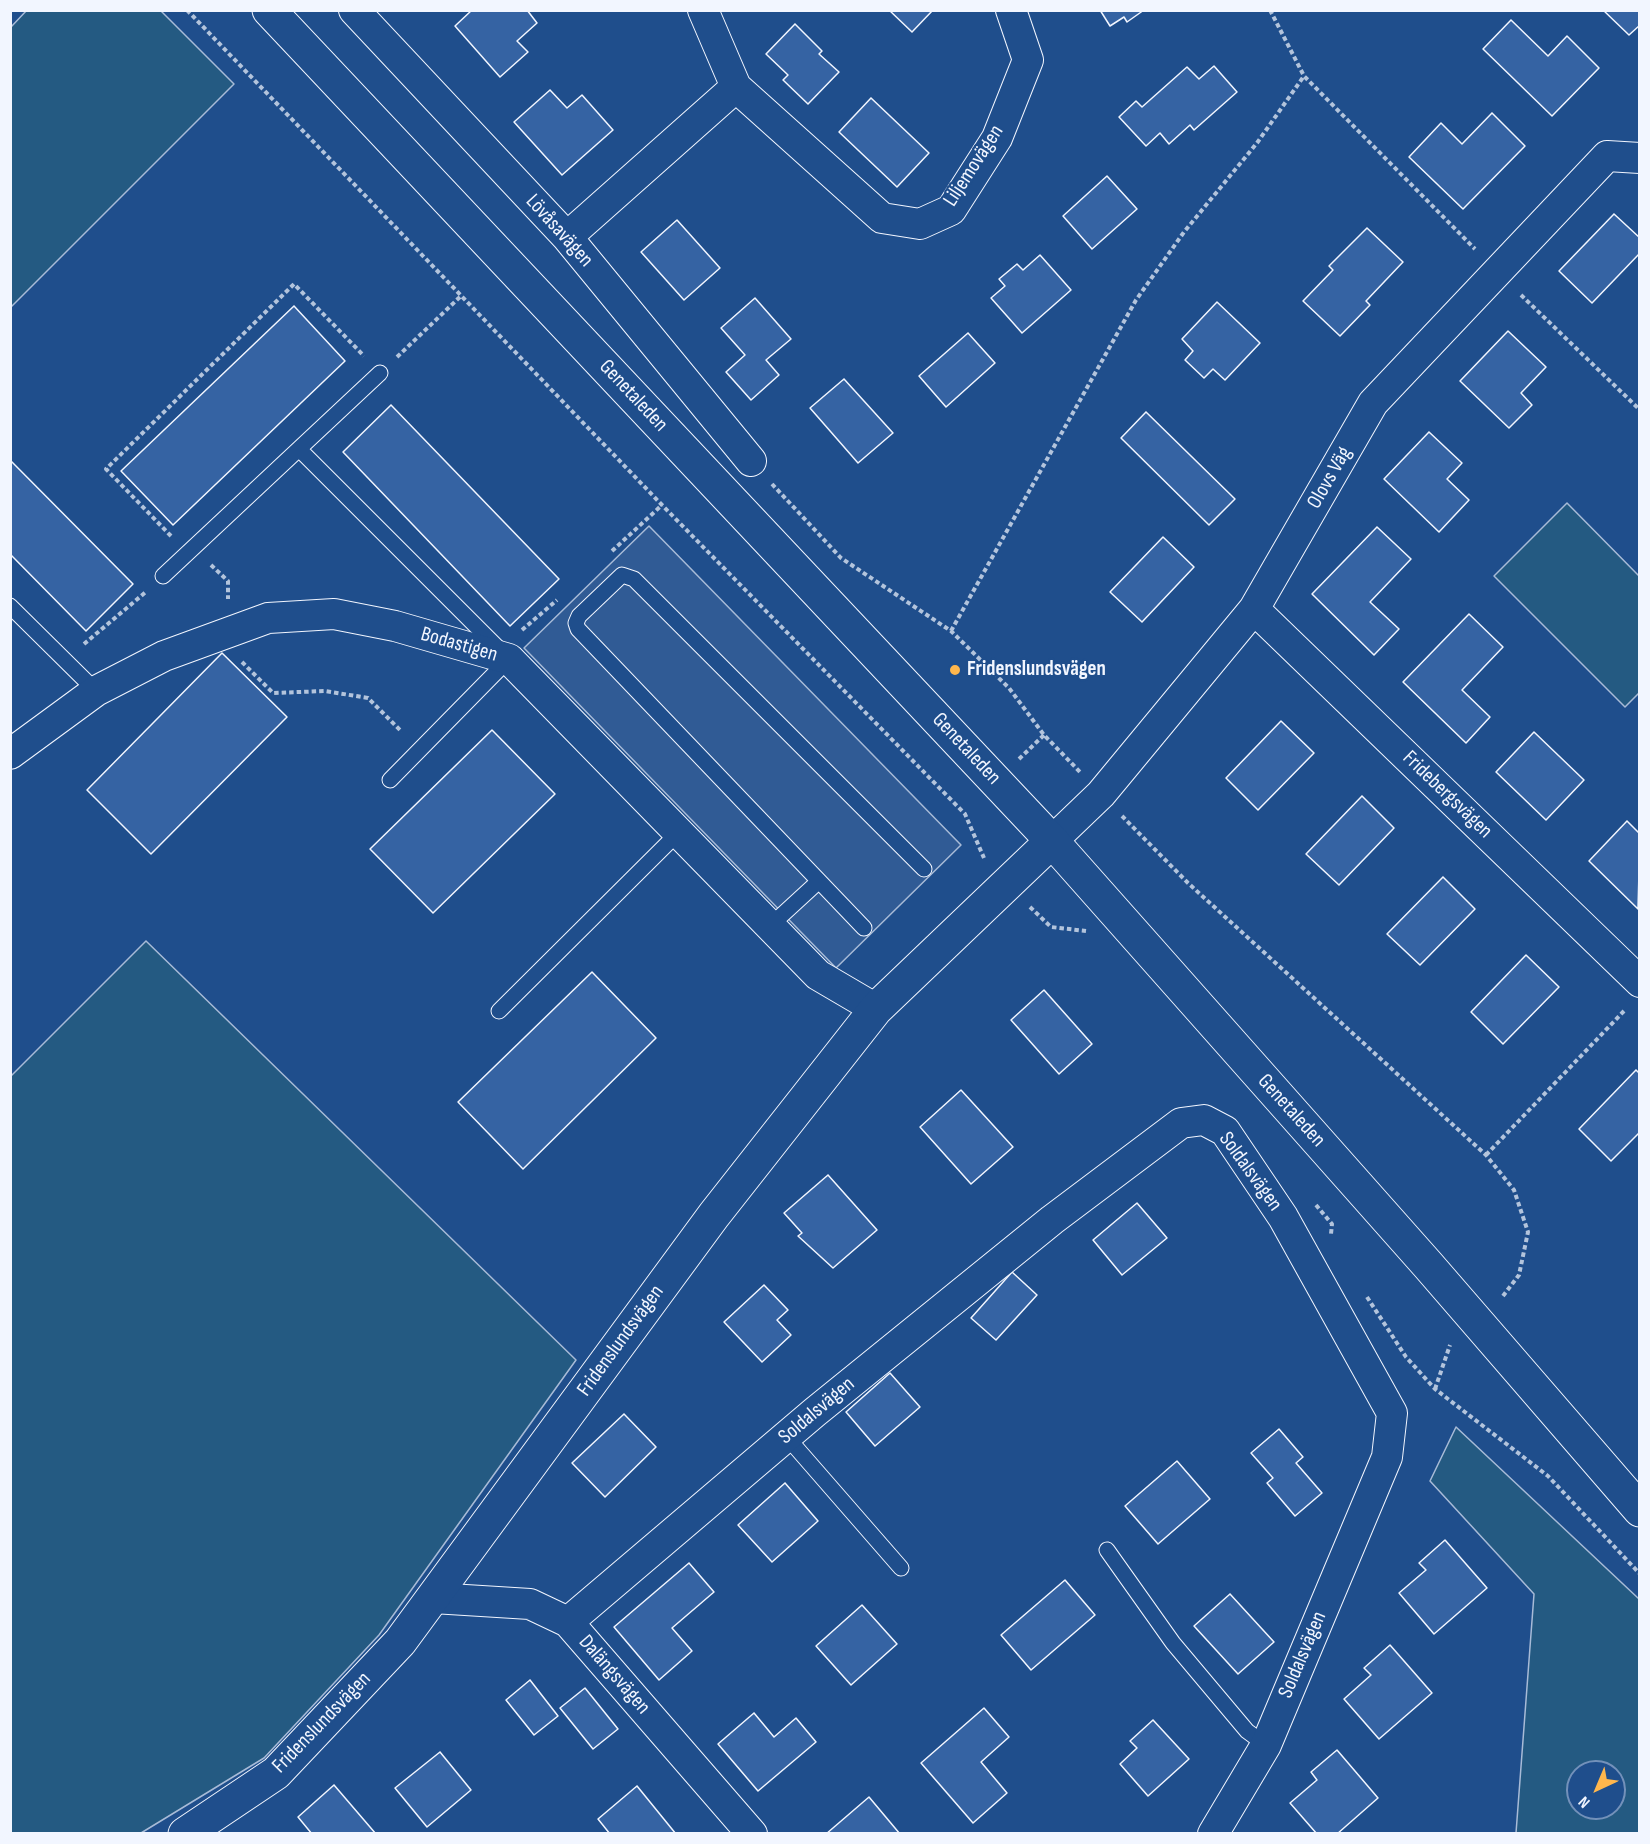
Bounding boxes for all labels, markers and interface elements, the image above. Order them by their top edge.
street label: Liljemovägen [938,121,1010,211]
street label: Lövåsavägen [520,189,598,273]
street label: Genetaleden [593,355,673,437]
street label: Olovs Väg [1302,443,1358,513]
street label: Bodastigen [418,622,500,668]
place label: Fridenslundsvägen [967,657,1106,683]
marker: Fridenslundsvägen [948,663,962,677]
street label: Genetaleden [926,708,1006,790]
street label: Fridebergsvägen [1397,746,1497,844]
street label: Genetaleden [1252,1069,1330,1153]
street label: Soldalsvägen [1213,1128,1287,1216]
street label: Fridenslundsvägen [572,1281,670,1401]
street label: Soldalsvägen [774,1372,860,1450]
street label: Soldalsvägen [1274,1608,1332,1702]
street label: Dalängsvägen [573,1630,655,1720]
street label: Fridenslundsvägen [267,1667,377,1779]
north arrow [1566,1760,1626,1820]
text: N [1575,1792,1594,1812]

